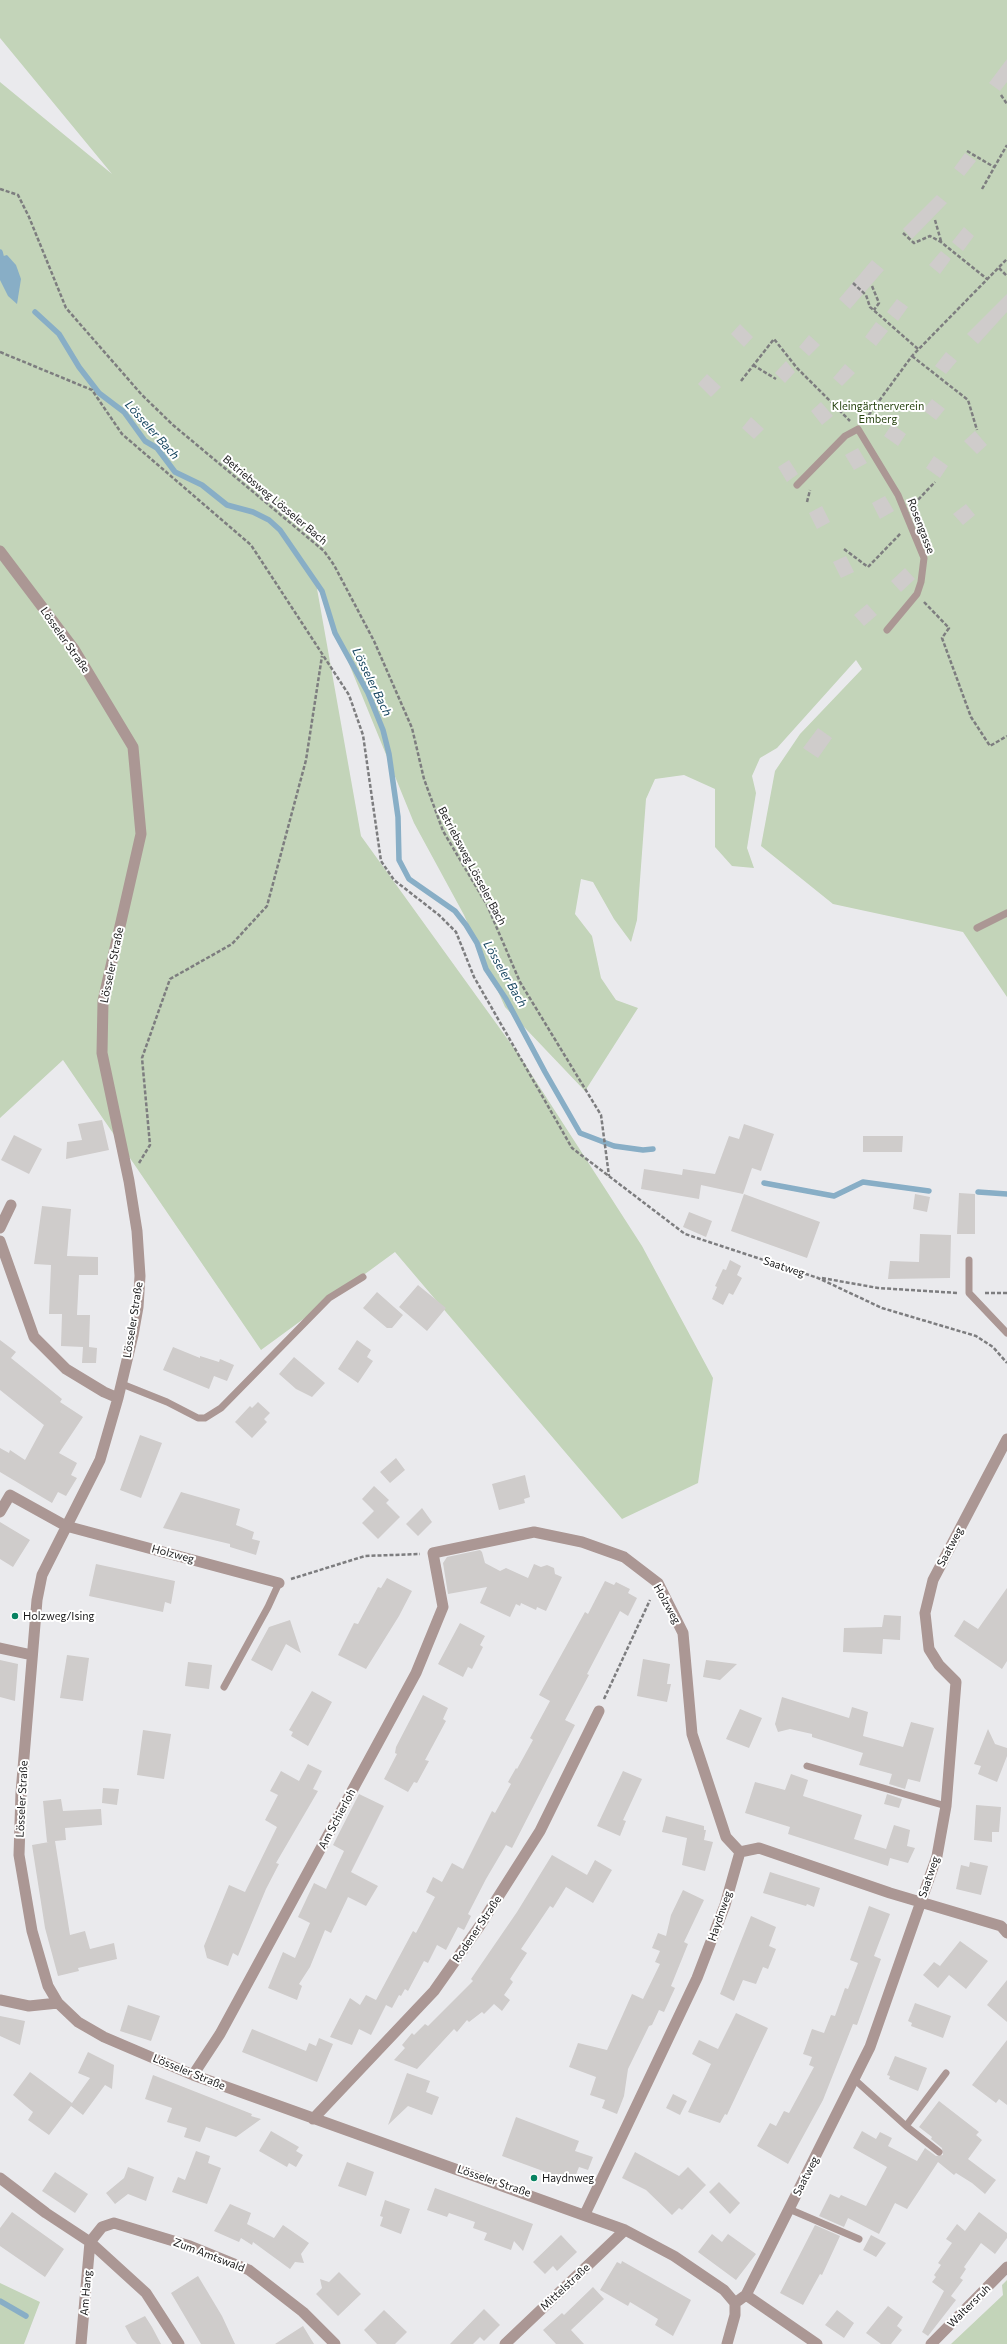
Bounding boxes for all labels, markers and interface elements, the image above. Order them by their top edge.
water label: Lösseler Bach [122,398,182,462]
park label: Kleingärtnerverein Emberg [832,399,924,425]
street label: Betriebsweg Lösseler Bach [220,452,330,548]
street label: Rosengasse [904,497,938,555]
street label: Lösseler Straße [38,605,92,675]
water label: Lösseler Bach [349,645,395,719]
street label: Betriebsweg Lösseler Bach [435,804,509,928]
street label: Lösseler Straße [98,926,126,1004]
water label: Lösseler Bach [480,938,530,1010]
street label: Saatweg [762,1254,806,1280]
street label: Lösseler Straße [120,1281,146,1359]
street label: Saatweg [934,1525,966,1569]
street label: Holzweg [150,1542,196,1566]
street label: Holzweg [651,1582,683,1626]
place label: Holzweg/Ising [23,1609,95,1623]
marker: Holzweg/Ising [10,1611,20,1621]
street label: Lösseler Straße [13,1760,31,1838]
street label: Am Schierloh [316,1787,358,1851]
street label: Saatweg [916,1855,942,1899]
street label: Haydnweg [705,1889,735,1943]
street label: Rodener Straße [450,1893,504,1965]
street label: Lösseler Straße [151,2051,227,2093]
street label: Saatweg [790,2154,822,2198]
street label: Lösseler Straße [455,2162,533,2200]
place label: Haydnweg [542,2171,594,2185]
marker: Haydnweg [529,2173,539,2183]
street label: Zum Amtswald [171,2235,247,2275]
street label: Mittelstraße [538,2261,592,2313]
street label: Am Hang [77,2270,95,2316]
street label: Waltersruh [945,2282,993,2330]

